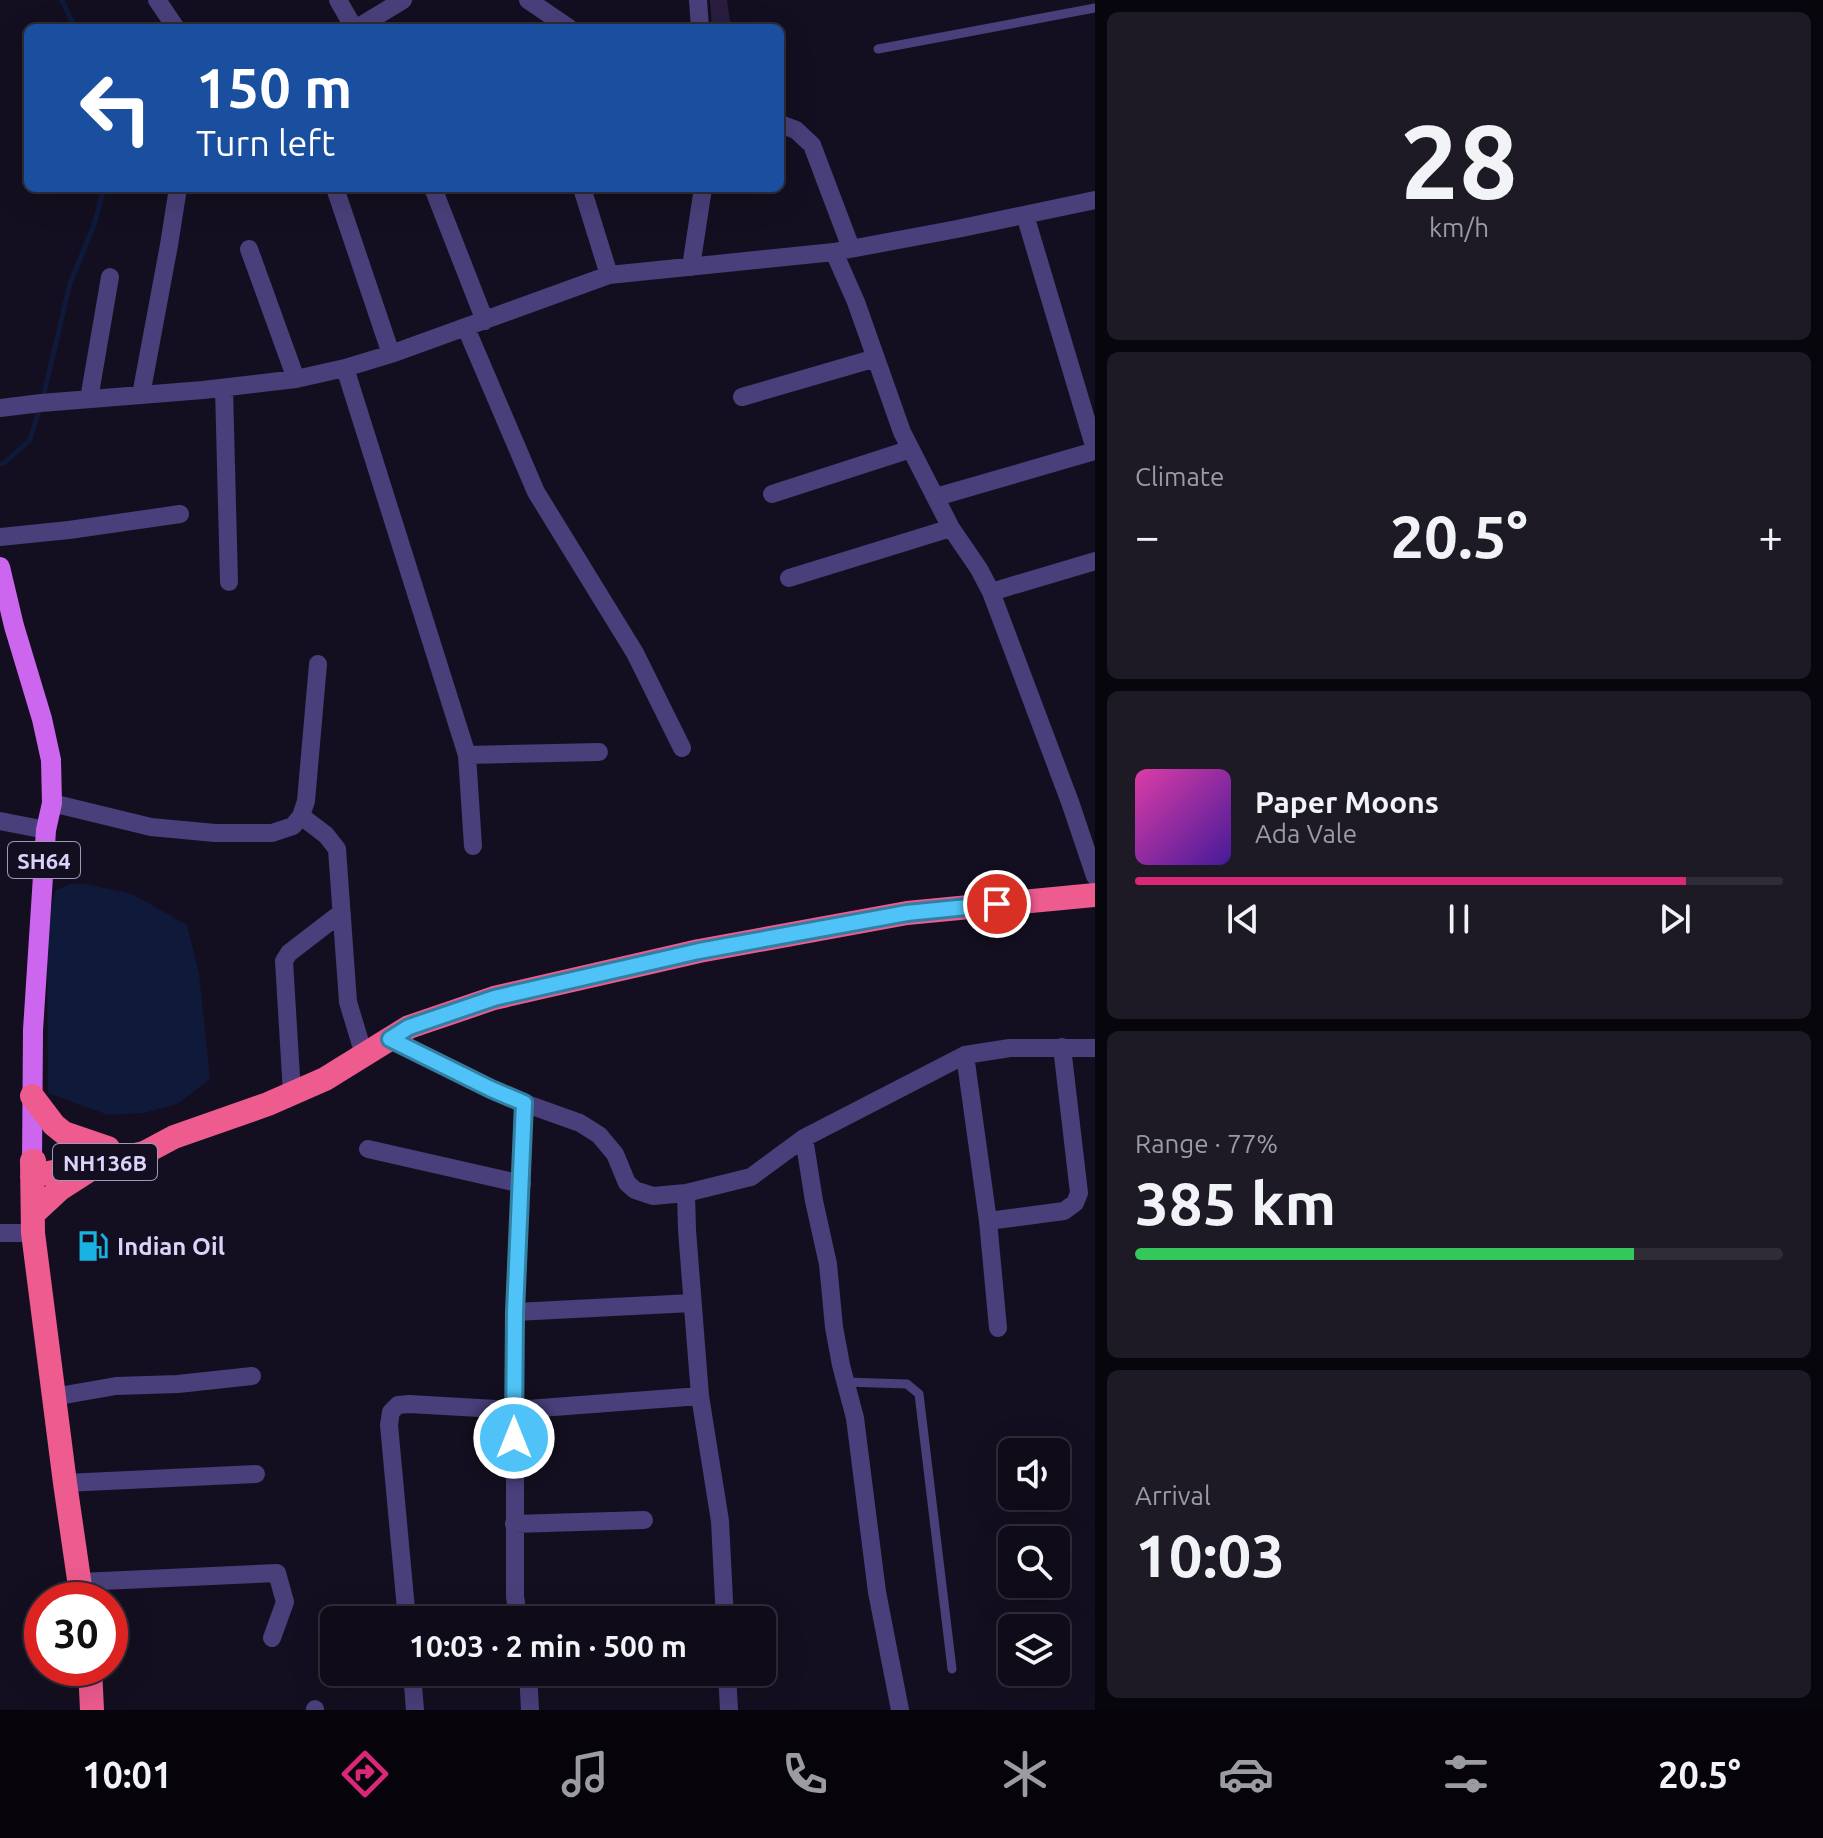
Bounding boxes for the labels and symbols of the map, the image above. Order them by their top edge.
road number: SH64 [8,842,80,878]
pin [963,870,1031,938]
road number: NH136B [53,1144,157,1180]
fuel station icon: Indian Oil [76,1229,110,1263]
place label: Indian Oil [117,1233,225,1260]
position arrow [472,1396,556,1480]
speed limit sign: 30 [24,1582,128,1686]

